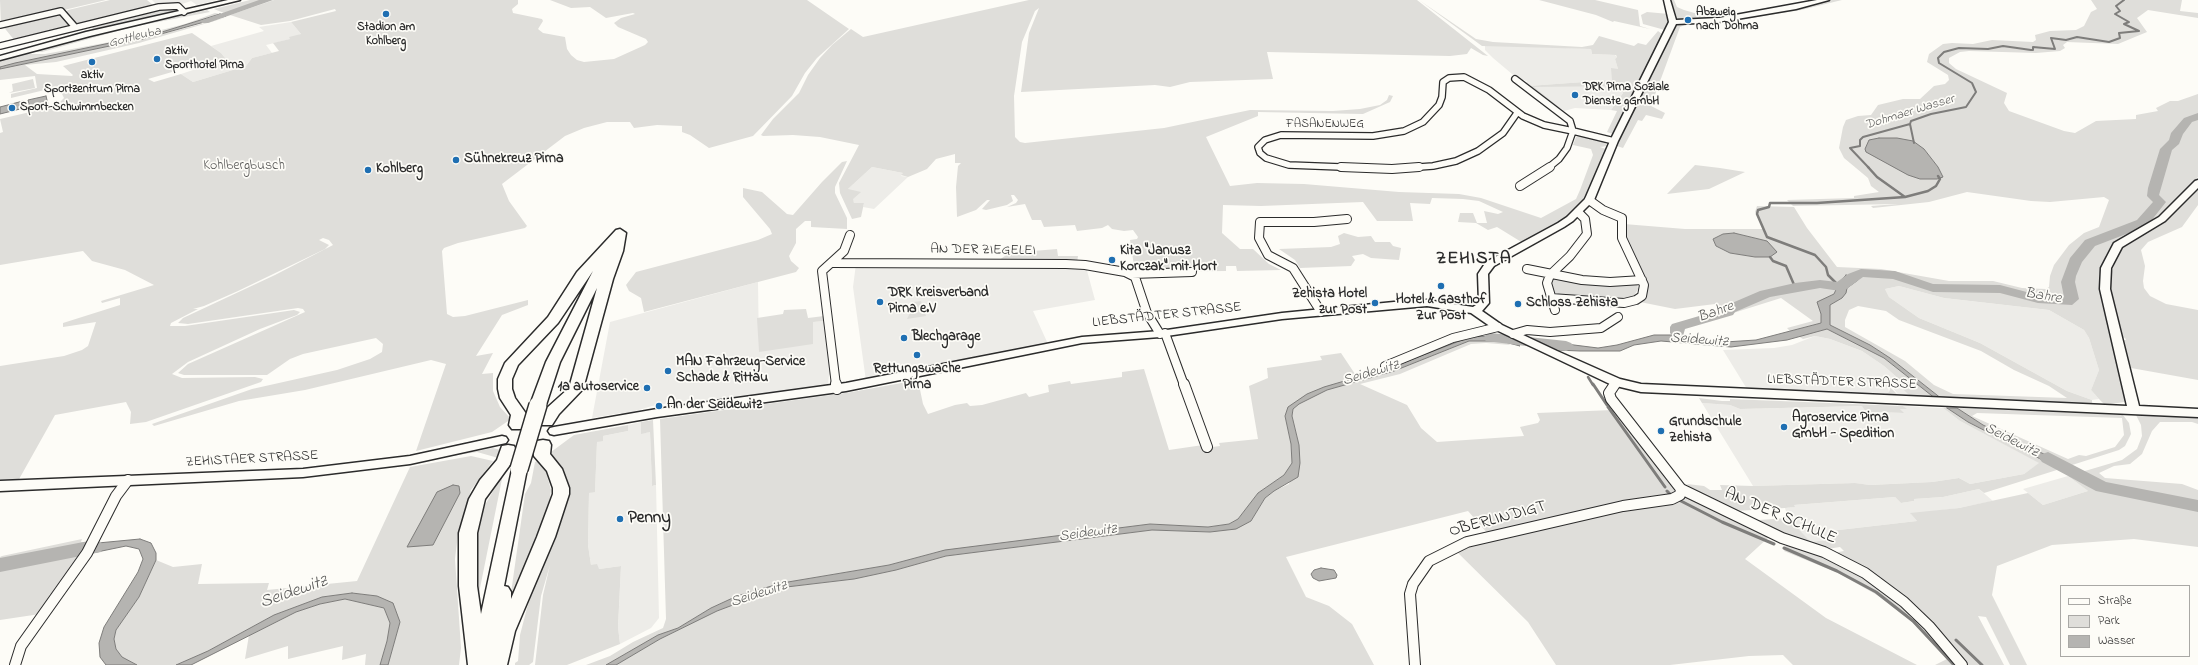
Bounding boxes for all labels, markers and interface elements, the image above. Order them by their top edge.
place label: Abzweig nach Dohma [1696,6,1759,34]
marker: Stadion am Kohlberg [381,9,391,19]
marker: Abzweig nach Dohma [1683,15,1693,25]
place label: Stadion am Kohlberg [357,21,415,49]
water label: Gottleuba [107,24,163,52]
place label: aktiv Sporthotel Pirna [165,45,244,73]
marker: aktiv Sporthotel Pirna [152,54,162,64]
marker: aktiv Sportzentrum Pirna [87,57,97,67]
place label: aktiv Sportzentrum Pirna [44,69,140,97]
place label: DRK Pirna Soziale Dienste gGmbH [1583,81,1669,109]
marker: DRK Pirna Soziale Dienste gGmbH [1570,90,1580,100]
water label: Dohmaer Wasser [1863,92,1957,134]
place label: Sport-Schwimmbecken [20,101,134,115]
marker: Sport-Schwimmbecken [7,103,17,113]
street label: FASANENWEG [1286,118,1364,132]
place label: Sühnekreuz Pirna [464,152,563,168]
marker: Sühnekreuz Pirna [451,155,461,165]
park label: Kohlbergbusch [203,159,285,175]
place label: Kohlberg [376,162,423,178]
marker: Kohlberg [363,165,373,175]
street label: AN DER ZIEGELEI [930,242,1036,260]
place label: Kita "Janusz Korczak" mit Hort [1120,244,1217,276]
district label: ZEHISTA [1436,249,1512,271]
marker: Kita "Janusz Korczak" mit Hort [1107,255,1117,265]
marker: Hotel & Gasthof Zur Post [1436,281,1446,291]
water label: Bahre [2023,285,2063,309]
place label: DRK Kreisverband Pirna e.V [888,286,989,318]
place label: Zehista Hotel zur Post [1292,287,1367,320]
place label: Hotel & Gasthof Zur Post [1396,293,1486,326]
place label: Schloss Zehista [1526,296,1618,312]
marker: DRK Kreisverband Pirna e.V [875,297,885,307]
marker: Zehista Hotel zur Post [1370,298,1380,308]
water label: Bahre [1696,298,1736,328]
marker: Schloss Zehista [1513,299,1523,309]
street label: LIEBSTÄDTER STRASSE [1092,300,1242,332]
place label: Blechgarage [912,330,980,346]
water label: Seidewitz [1669,330,1729,352]
marker: Blechgarage [899,333,909,343]
marker: Rettungswache Pirna [912,350,922,360]
place label: MAN Fahrzeug-Service Schade & Rittau [676,355,805,388]
water label: Seidewitz [1341,357,1401,391]
place label: Rettungswache Pirna [873,362,961,394]
marker: MAN Fahrzeug-Service Schade & Rittau [663,366,673,376]
street label: LIEBSTÄDTER STRASSE [1767,372,1917,394]
place label: 1a autoservice [558,380,639,396]
marker: 1a autoservice [642,383,652,393]
place label: An der Seidewitz [667,398,762,414]
marker: An der Seidewitz [654,401,664,411]
place label: Agroservice Pirna GmbH - Spedition [1792,411,1894,444]
place label: Grundschule Zehista [1669,415,1741,448]
water label: Seidewitz [1981,420,2041,462]
marker: Agroservice Pirna GmbH - Spedition [1779,422,1789,432]
marker: Grundschule Zehista [1656,426,1666,436]
street label: ZEHISTAER STRASSE [185,448,319,472]
street label: AN DER SCHULE [1721,484,1839,550]
street label: OBERLINDIGT [1447,497,1549,543]
place label: Penny [628,509,671,529]
marker: Penny [615,514,625,524]
water label: Seidewitz [1058,521,1118,547]
water label: Seidewitz [258,571,330,615]
water label: Seidewitz [729,577,789,613]
legend [2060,585,2190,657]
text: Straße [2098,592,2132,610]
text: Park [2098,612,2120,630]
text: Wasser [2098,632,2135,650]

